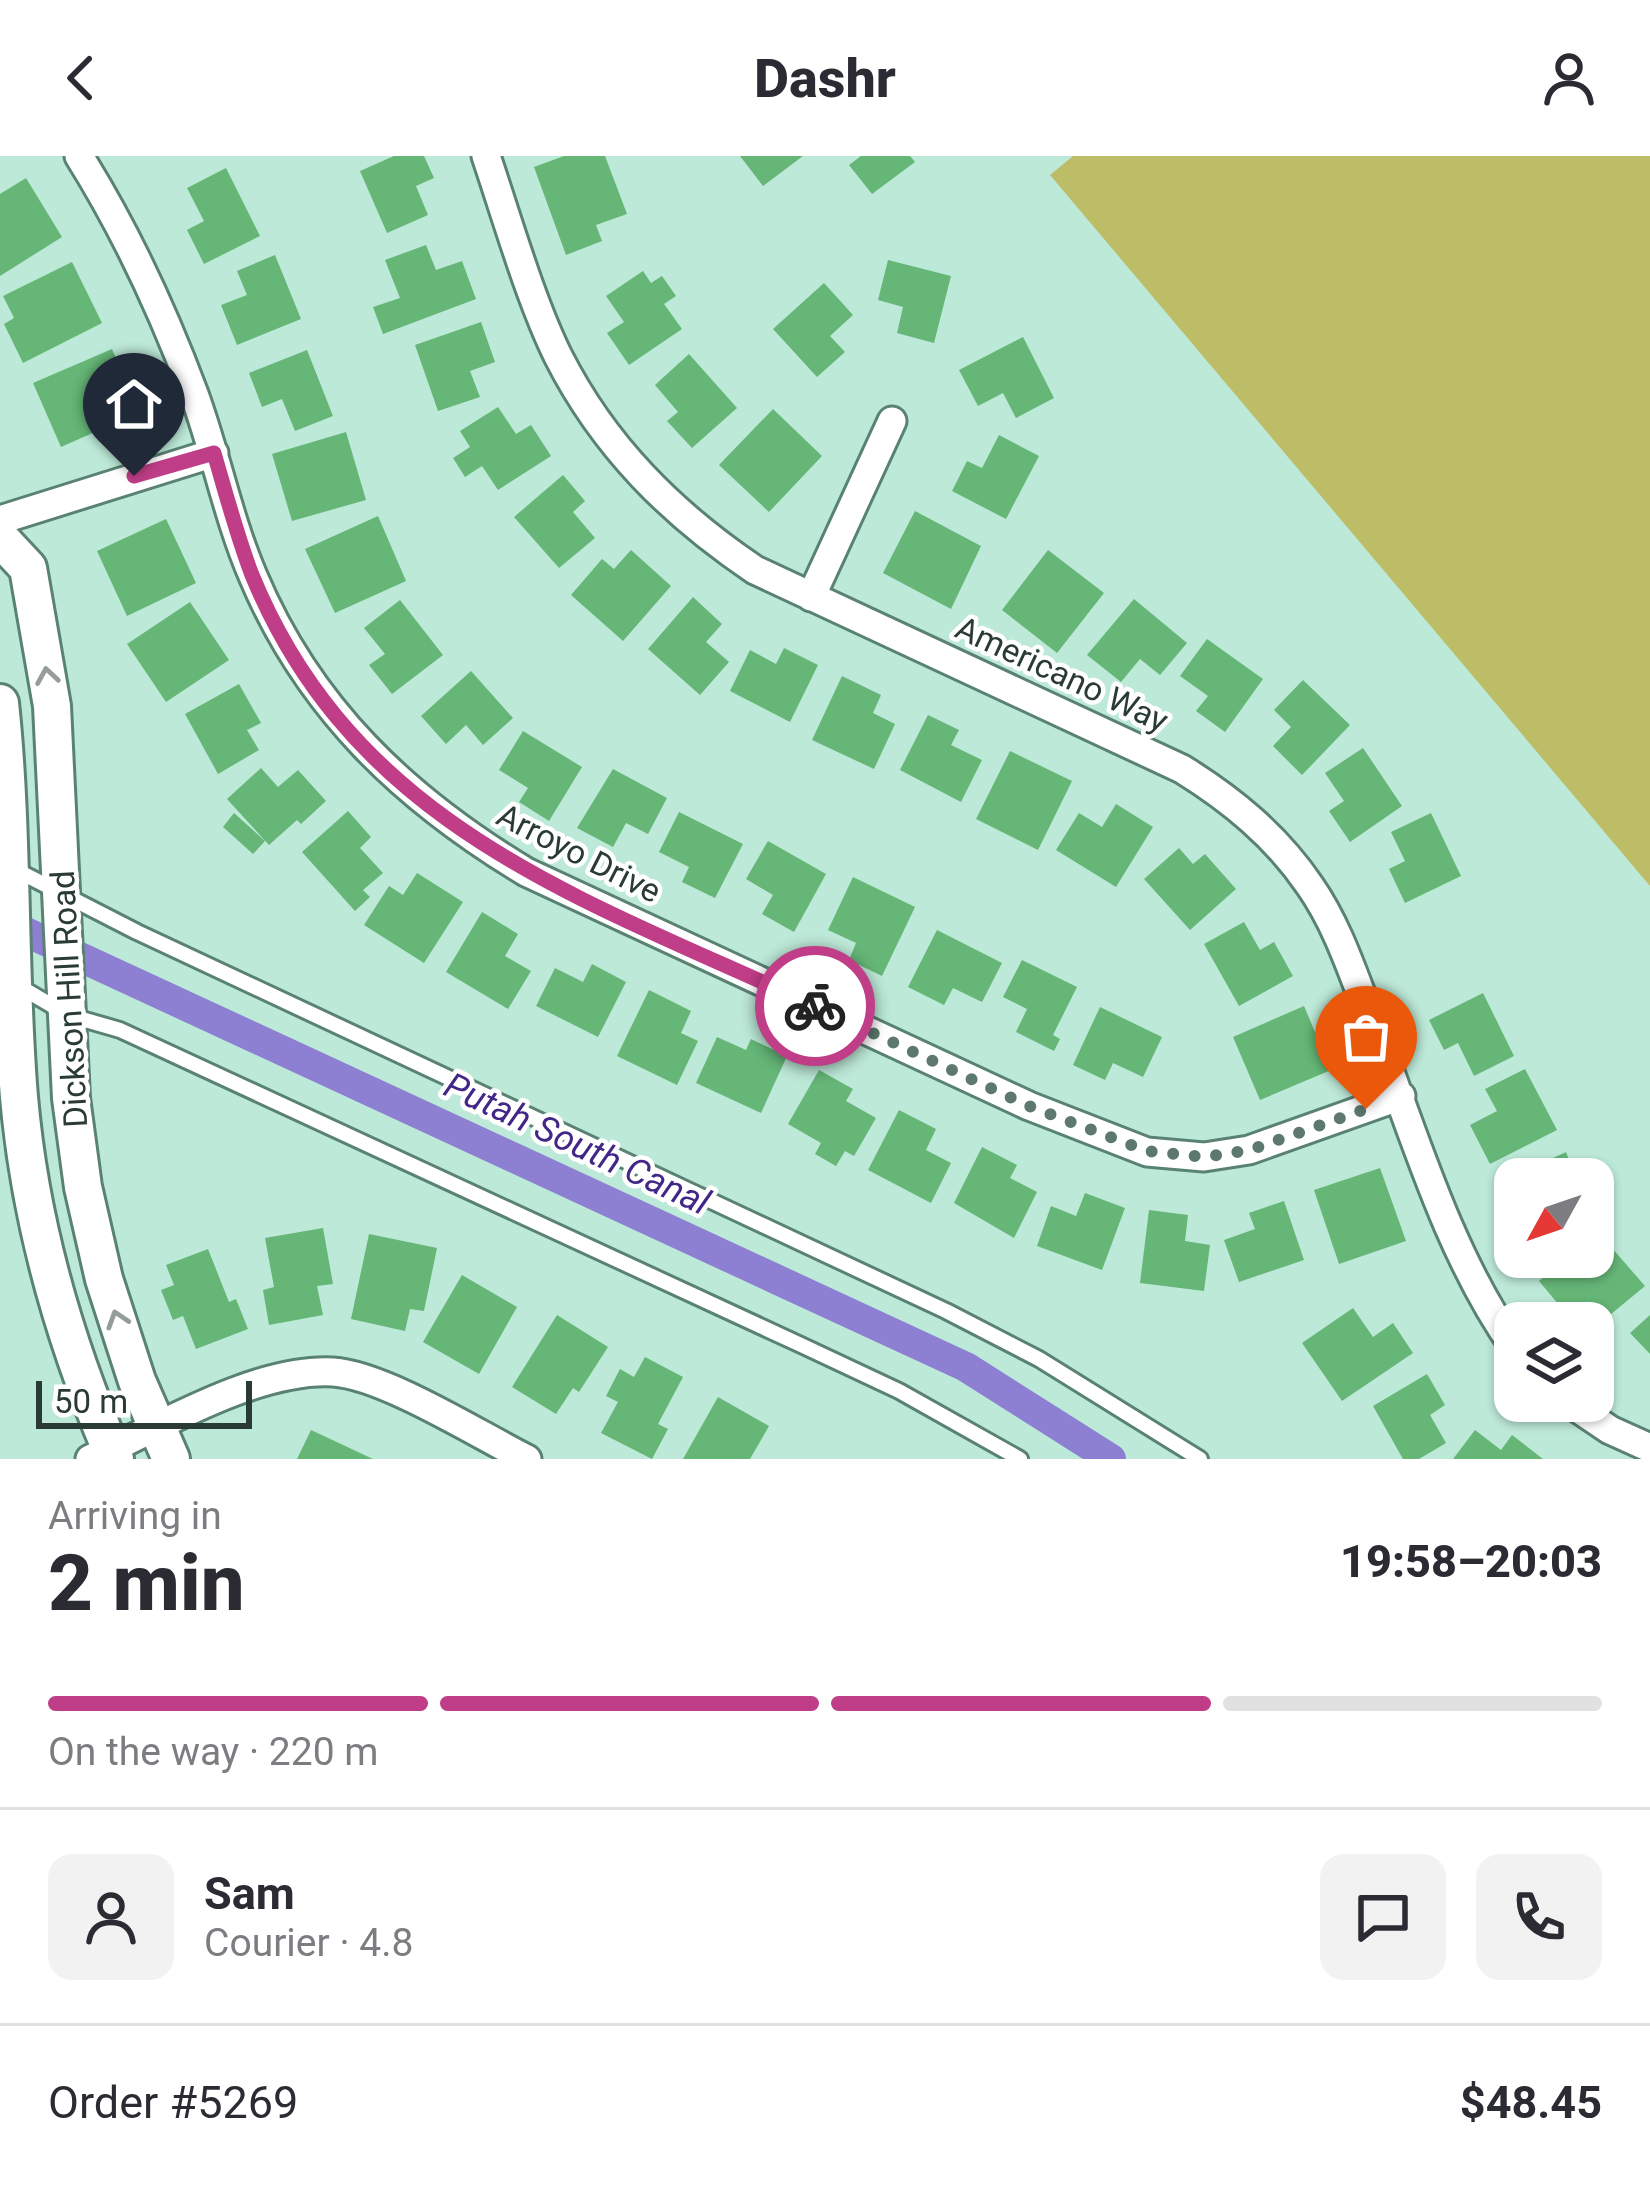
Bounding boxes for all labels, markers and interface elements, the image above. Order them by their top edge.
icon: back [48,45,114,111]
icon: person [1536,45,1602,111]
text: Dashr [754,47,896,110]
pin [83,353,185,476]
icon: home [101,371,167,437]
street label: Americano Way [950,608,1175,740]
one-way arrow [35,667,61,686]
street label: Arroyo Drive [491,795,667,911]
street label: Dickson Hill Road [43,869,95,1129]
courier [755,946,875,1066]
icon: bike [782,973,848,1039]
pin [1315,986,1417,1109]
icon: bag [1333,1004,1399,1070]
water label: Putah South Canal [438,1064,717,1224]
north arrow [1494,1158,1614,1278]
map controls [1494,1158,1614,1422]
button: layers [1494,1302,1614,1422]
one-way arrow [106,1309,131,1330]
scale bar [36,1375,252,1428]
text: 50 m [54,1382,128,1421]
text: Arriving in [48,1493,222,1539]
text: 19:58–20:03 [1340,1535,1602,1588]
text: 2 min [48,1538,245,1629]
text: On the way · 220 m [48,1729,379,1775]
button: person [48,1854,174,1980]
button: chat [1320,1854,1446,1980]
button: phone [1476,1854,1602,1980]
text: Sam [204,1867,295,1920]
text: Courier · 4.8 [204,1920,413,1966]
text: Order #5269 [48,2076,298,2129]
text: $48.45 [1460,2076,1602,2129]

